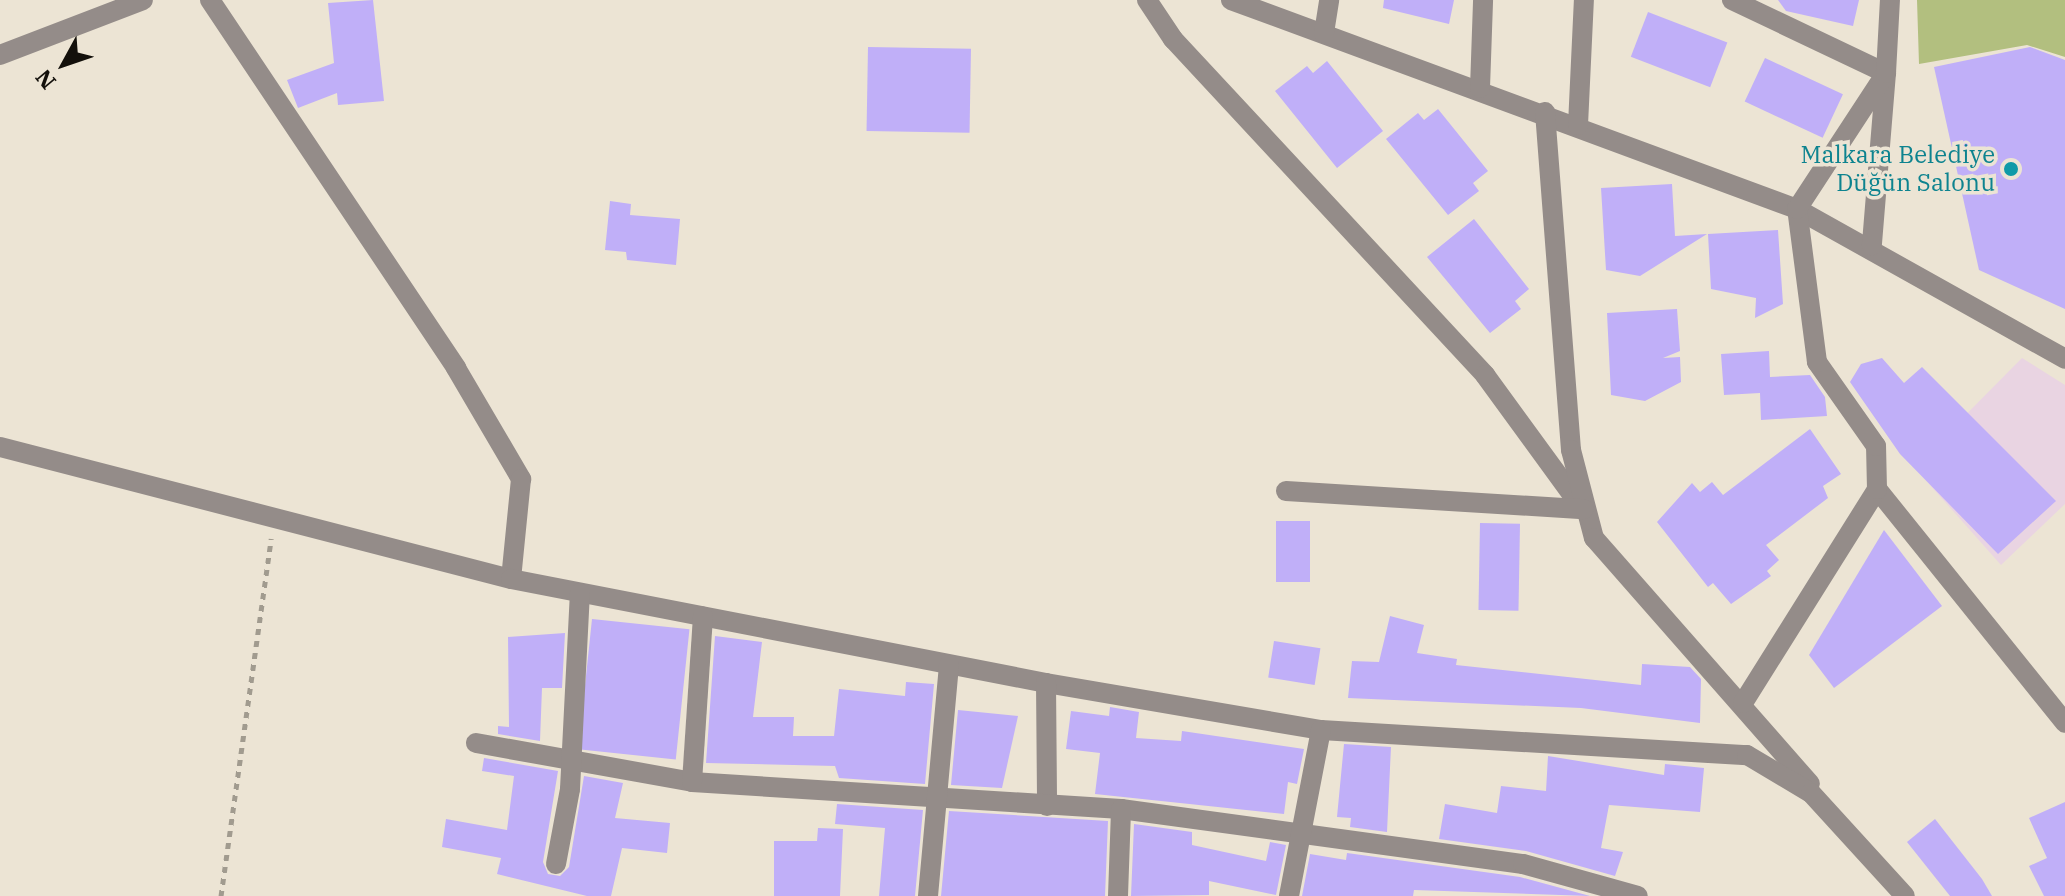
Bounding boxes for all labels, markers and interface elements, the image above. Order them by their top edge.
north arrow [24,24,104,104]
text: N [29,64,62,96]
place label: Malkara Belediye Düğün Salonu [1801,141,1995,197]
marker: Malkara Belediye Düğün Salonu [2002,160,2020,178]

